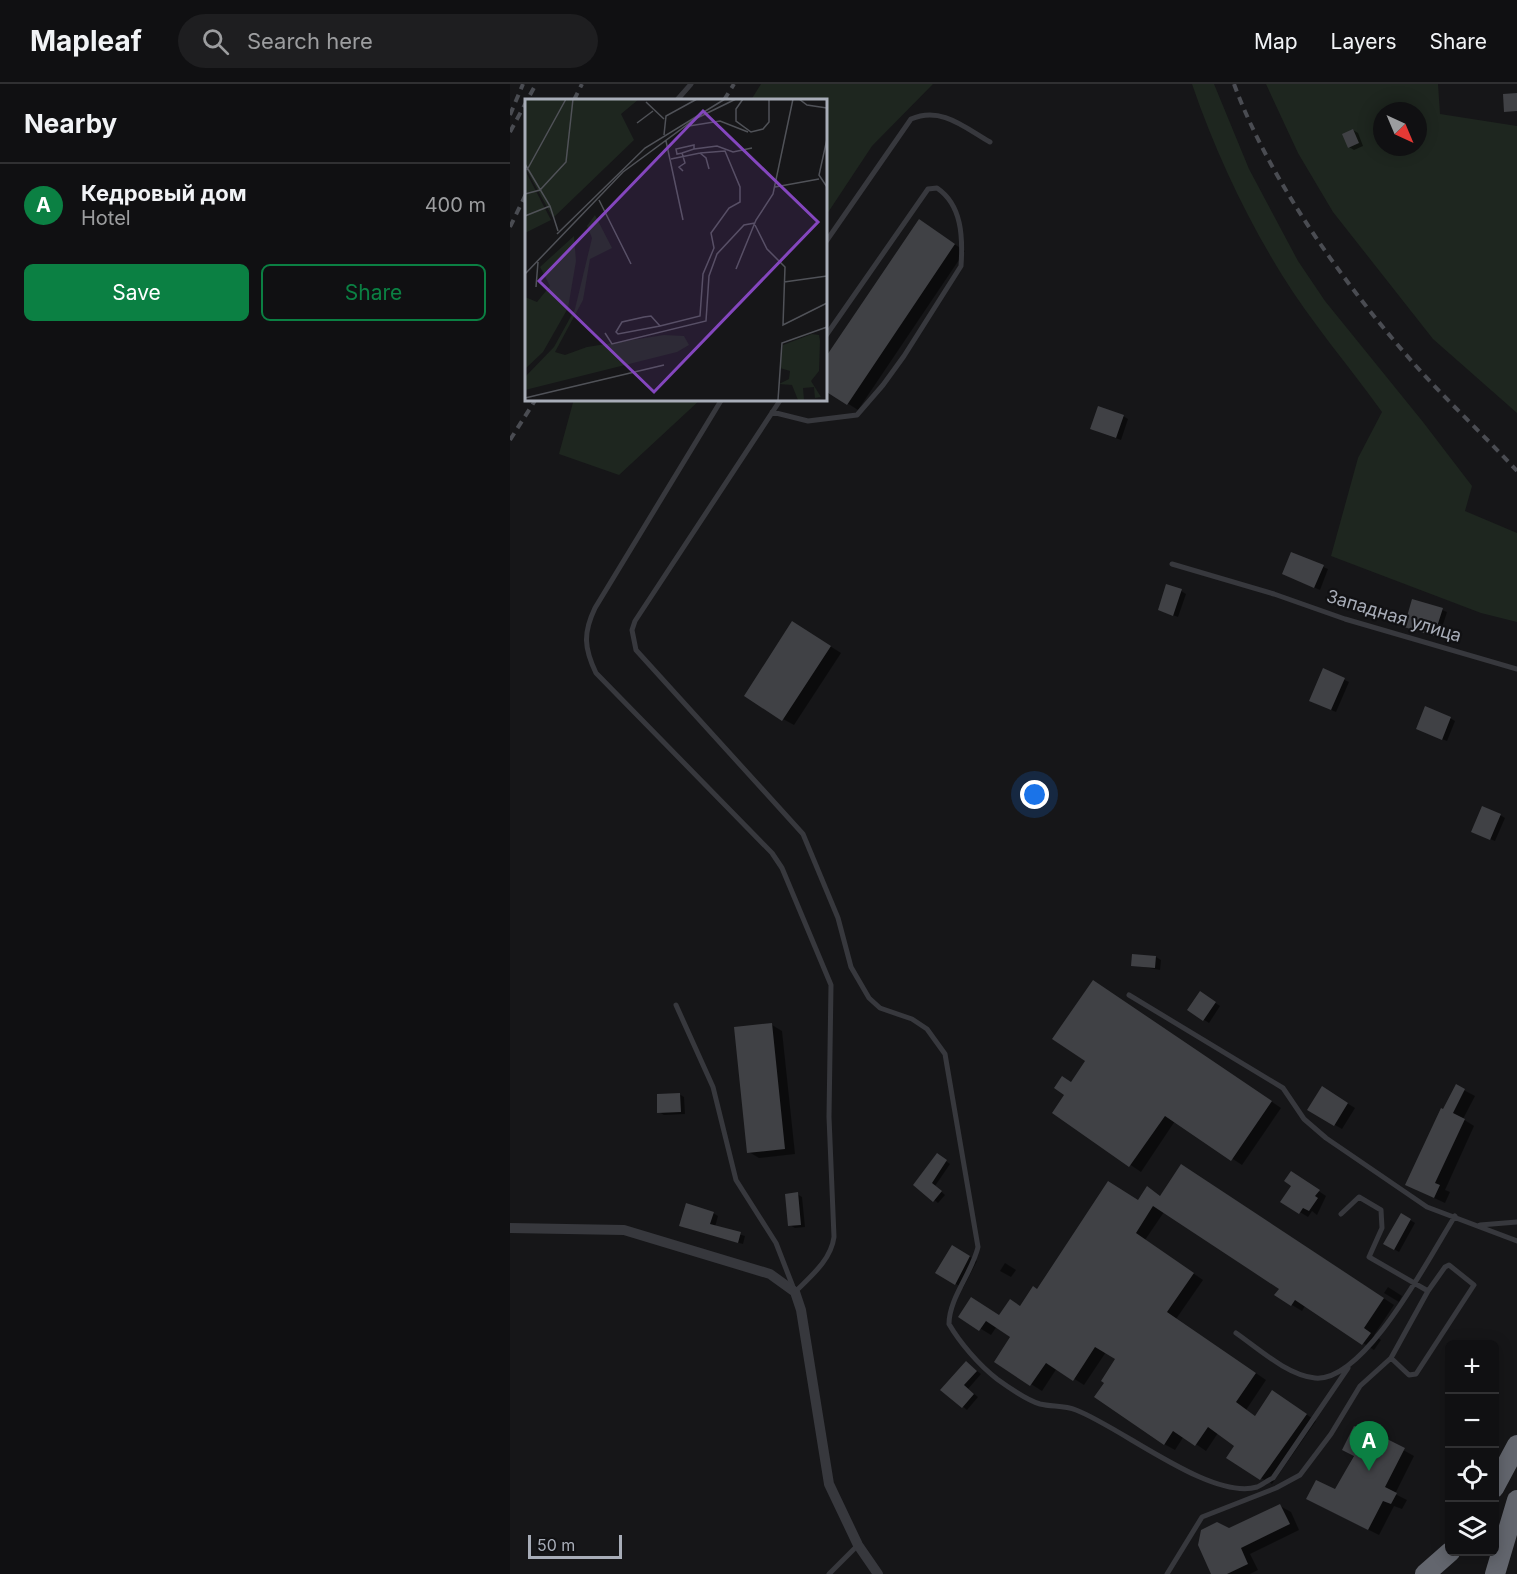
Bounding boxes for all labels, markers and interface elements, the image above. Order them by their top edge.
search box [178,14,598,68]
text: Mapleaf [30,24,142,58]
icon: search [199,25,232,58]
text: Search here [247,28,373,54]
text: Map [1254,29,1298,54]
text: Layers [1331,29,1397,54]
text: Share [1430,29,1487,54]
inset map [525,99,826,400]
north arrow [1373,102,1427,156]
text: Nearby [24,108,117,139]
text: Кедровый дом [81,180,247,206]
text: A [36,193,51,217]
text: 400 m [425,193,486,217]
text: Hotel [81,206,131,230]
button: Save [24,264,249,321]
button: Share [261,264,486,321]
street label: Западная улица [1324,585,1464,646]
your location [1020,780,1049,809]
map controls [1445,1340,1499,1556]
button: + [1445,1340,1499,1394]
button: − [1445,1394,1499,1448]
pin: A [1350,1422,1388,1471]
button: locate [1445,1448,1499,1502]
button: layers [1445,1502,1499,1556]
scale bar [528,1532,622,1560]
text: 50 m [537,1535,575,1555]

